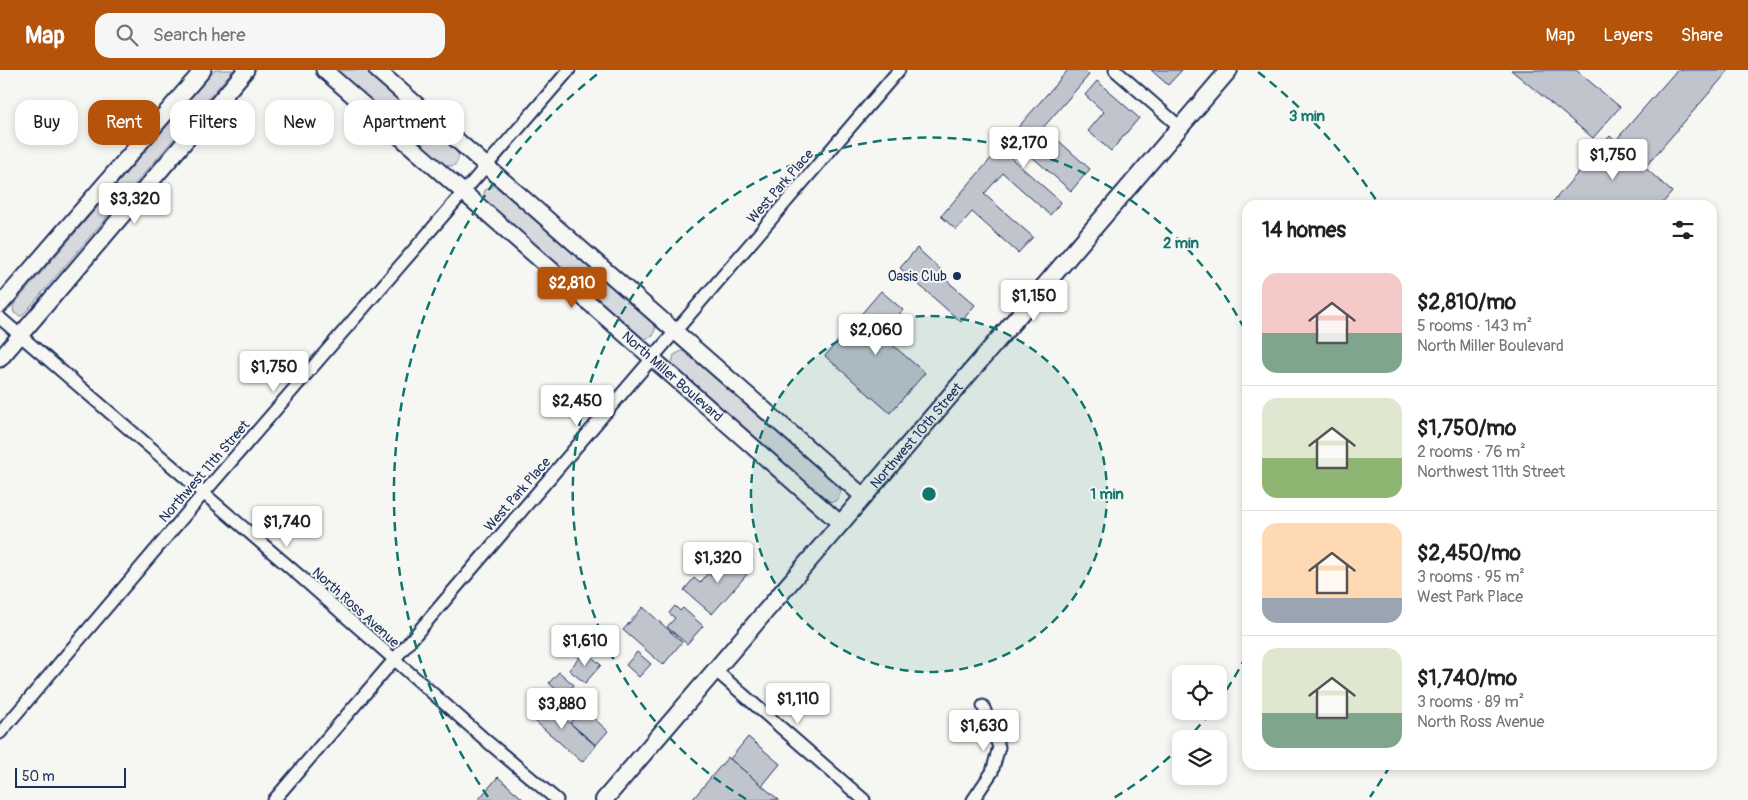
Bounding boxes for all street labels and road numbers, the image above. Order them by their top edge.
street label: West Park Place [743,146,817,227]
street label: North Miller Boulevard [618,328,726,425]
street label: Northwest 10th Street [867,379,967,492]
street label: Northwest 11th Street [155,417,254,526]
street label: West Park Place [480,454,554,535]
street label: North Ross Avenue [309,564,403,651]

